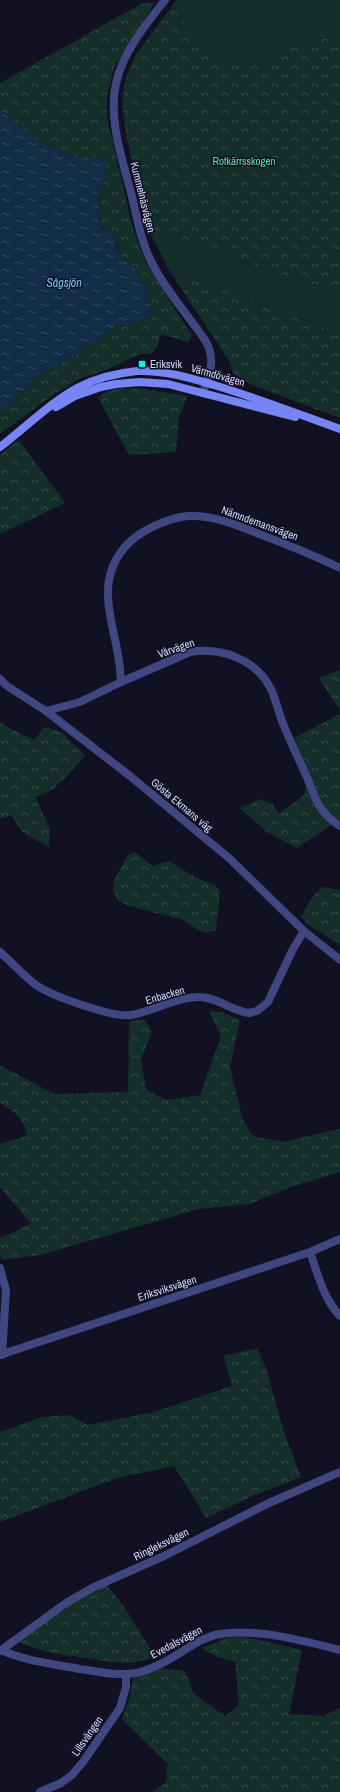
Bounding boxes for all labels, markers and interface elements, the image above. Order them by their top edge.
park label: Rotkärrsskogen [212,154,276,168]
street label: Kummelnäsvägen [127,160,159,234]
water label: Sågsjön [46,275,82,291]
place label: Eriksvik [150,357,183,371]
marker: Eriksvik [137,359,147,369]
street label: Värmdövägen [189,361,247,389]
street label: Nämndemansvägen [220,503,300,543]
street label: Vårvägen [156,635,196,661]
street label: Gösta Ekmans väg [148,775,216,835]
street label: Enbacken [144,983,186,1007]
street label: Eriksviksvägen [136,1272,198,1304]
street label: Ringleksvägen [131,1525,191,1563]
street label: Evedalsvägen [148,1623,204,1661]
street label: Lillsvängen [68,1713,106,1759]

